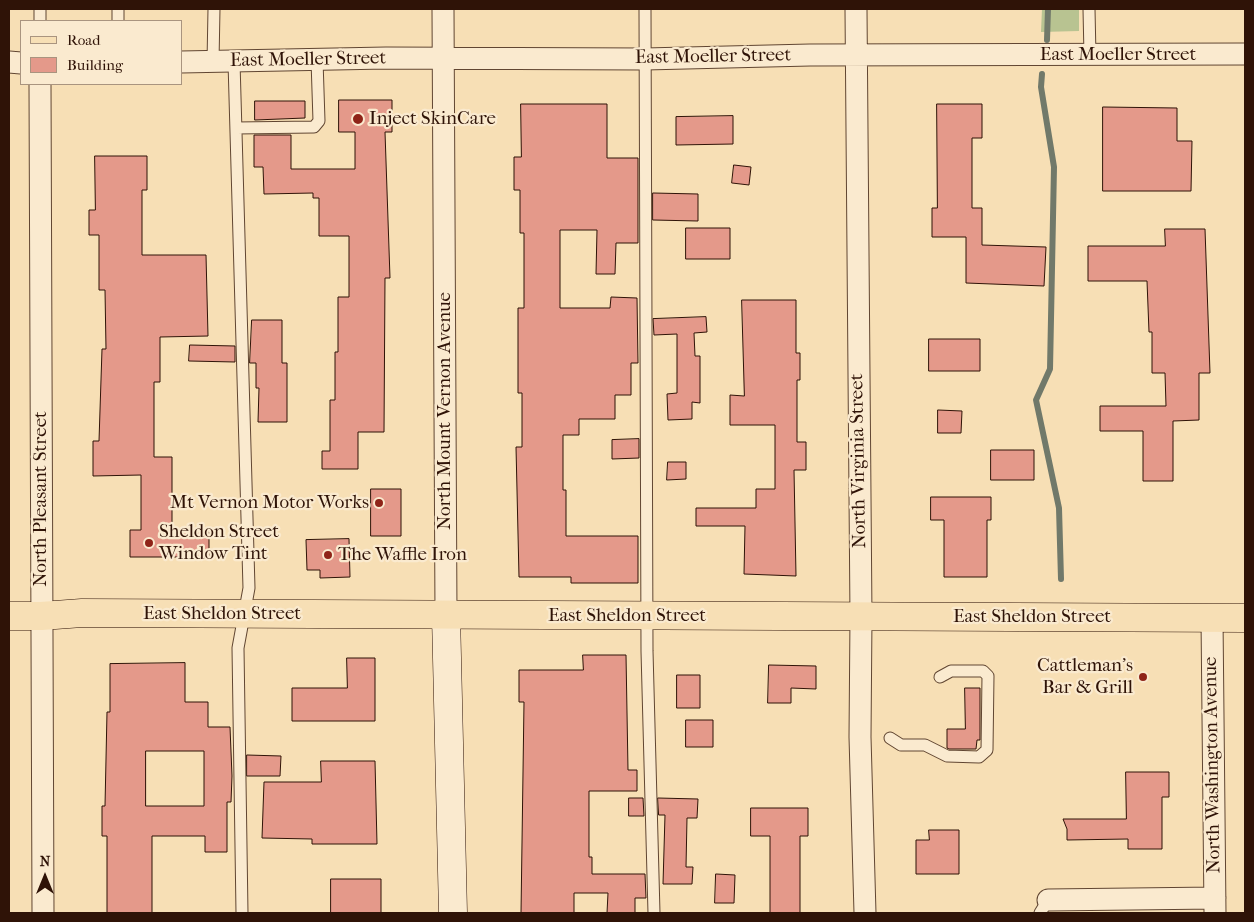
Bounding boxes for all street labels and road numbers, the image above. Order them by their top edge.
street label: East Moeller Street [635,44,791,70]
street label: East Moeller Street [1040,44,1196,66]
street label: East Moeller Street [230,47,386,73]
street label: North Mount Vernon Avenue [434,292,456,530]
street label: North Virginia Street [846,373,872,549]
street label: North Pleasant Street [30,411,52,587]
street label: East Sheldon Street [143,603,301,625]
street label: East Sheldon Street [548,605,706,627]
street label: East Sheldon Street [953,606,1111,628]
street label: North Washington Avenue [1200,656,1226,874]

